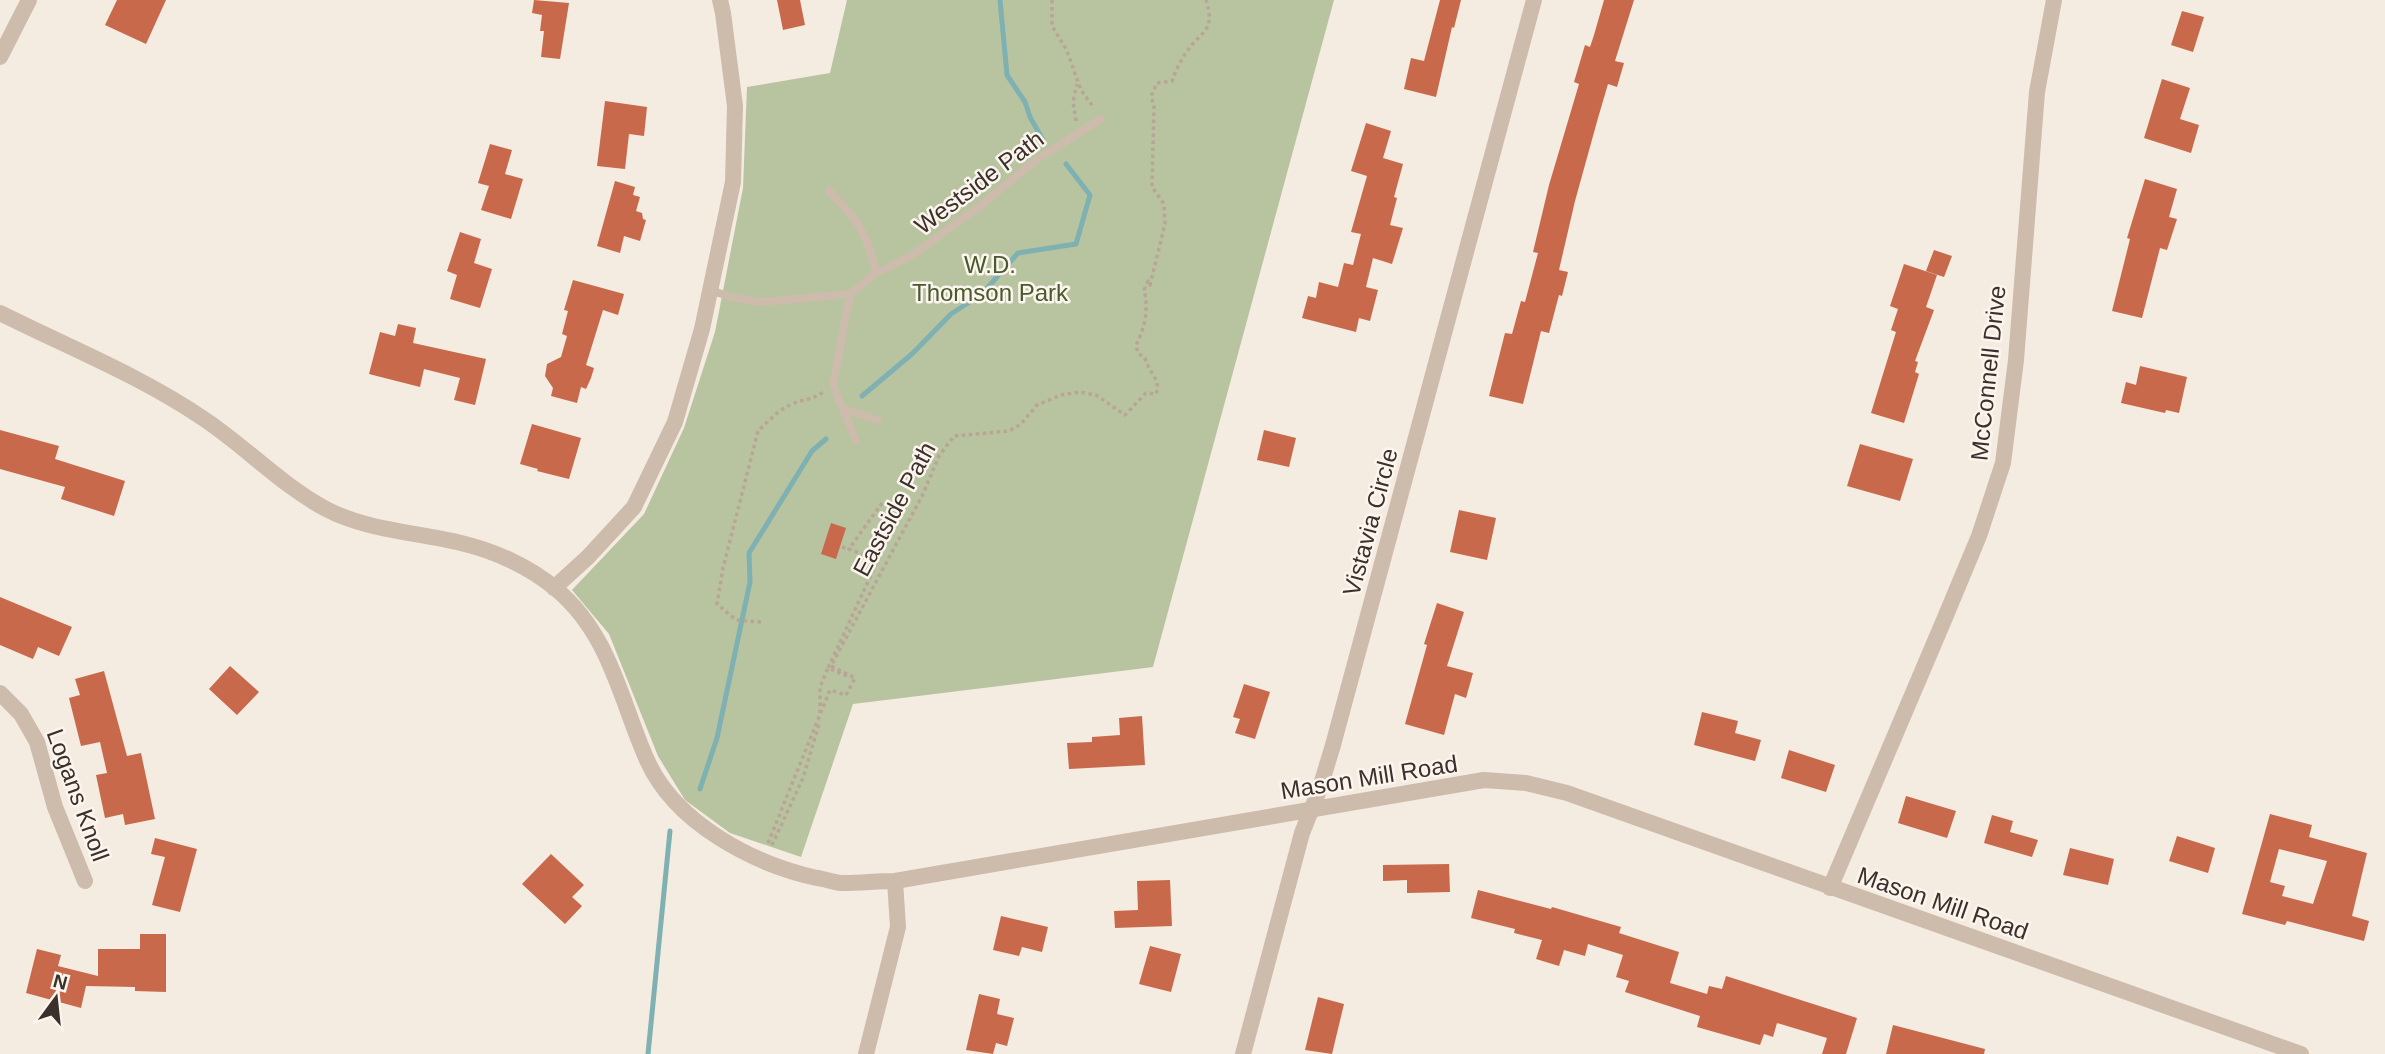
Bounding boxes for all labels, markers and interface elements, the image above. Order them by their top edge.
street label: Westside Path [909,125,1049,239]
park label: W.D. Thomson Park [912,251,1069,306]
street label: McConnell Drive [1965,284,2011,462]
street label: Eastside Path [847,437,941,581]
street label: Vistavia Circle [1337,445,1403,599]
street label: Logans Knoll [42,725,114,865]
street label: Mason Mill Road [1279,750,1459,804]
street label: Mason Mill Road [1854,861,2032,945]
north arrow [21,963,91,1033]
text: N [51,970,70,994]

